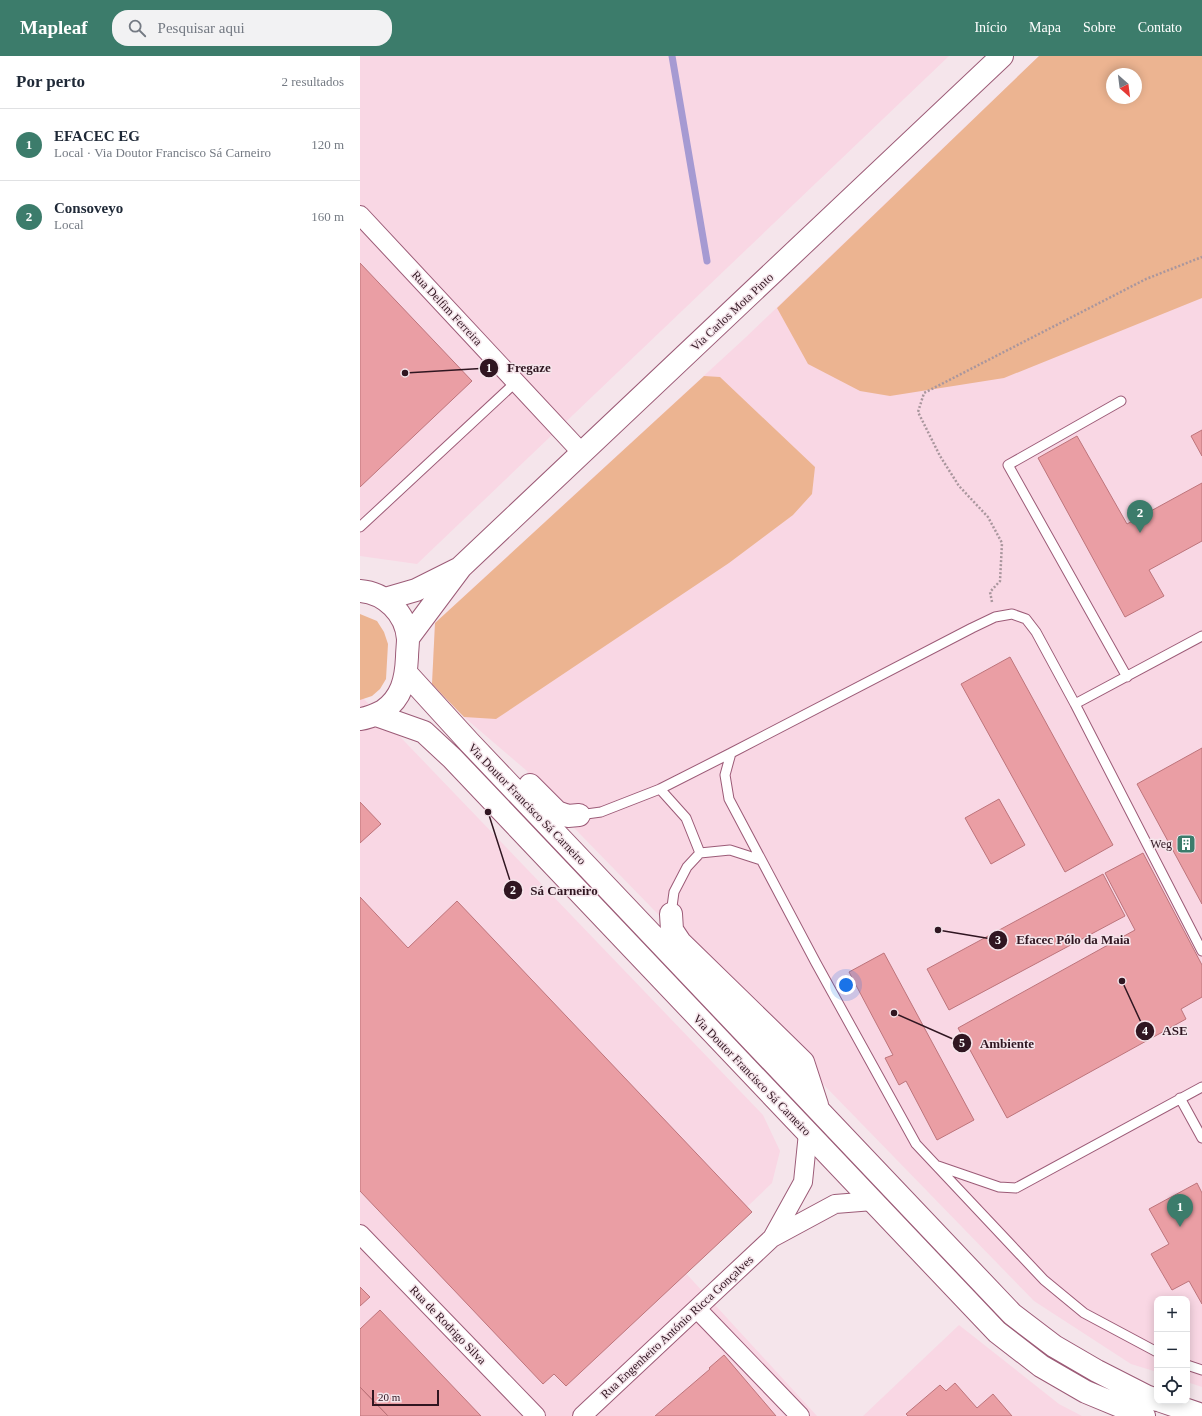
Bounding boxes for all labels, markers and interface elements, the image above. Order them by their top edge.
search box [112,10,392,46]
text: Mapleaf [20,17,88,38]
icon: search [126,17,148,39]
text: Pesquisar aqui [158,20,245,36]
text: Início [974,20,1007,35]
text: Mapa [1029,20,1061,35]
text: Sobre [1083,20,1116,35]
text: Contato [1138,20,1182,35]
north arrow [1106,68,1142,104]
text: Por perto [16,72,85,91]
text: 2 resultados [282,74,344,89]
text: EFACEC EG [54,128,140,144]
text: 1 [26,137,32,152]
text: 120 m [311,137,344,152]
text: Local · Via Doutor Francisco Sá Carneiro [54,145,271,160]
text: Consoveyo [54,200,123,216]
text: 2 [26,209,32,224]
text: 160 m [311,209,344,224]
text: Local [54,217,84,232]
street label: Rua Delfim Ferreira [409,268,486,349]
street label: Via Carlos Mota Pinto [688,270,776,354]
callout: Fregaze [479,355,558,380]
text: Fregaze [507,360,551,375]
text: 1 [486,361,492,375]
pin: 2 [1127,500,1153,533]
street label: Via Doutor Francisco Sá Carneiro [465,740,589,868]
building icon: Weg [1175,833,1197,855]
place label: Weg [1150,837,1172,851]
callout: Sá Carneiro [503,877,606,902]
text: 2 [510,883,516,897]
text: Sá Carneiro [530,883,598,898]
callout: Efacec Pólo da Maia [988,927,1138,952]
text: Efacec Pólo da Maia [1016,932,1130,947]
text: 3 [995,933,1001,947]
your location [836,975,856,995]
street label: Via Doutor Francisco Sá Carneiro [690,1011,814,1139]
callout: ASE [1135,1018,1196,1043]
text: ASE [1162,1023,1188,1038]
text: 4 [1142,1024,1148,1038]
callout: Ambiente [952,1031,1042,1056]
text: 5 [959,1036,965,1050]
text: Ambiente [980,1036,1034,1051]
pin: 1 [1167,1194,1193,1227]
street label: Rua Engenheiro António Ricca Gonçalves [598,1252,756,1401]
street label: Rua de Rodrigo Silva [407,1283,490,1368]
map controls [1154,1296,1190,1404]
button: + [1154,1296,1190,1332]
button: − [1154,1332,1190,1368]
button: locate [1154,1368,1190,1404]
scale bar [372,1388,439,1407]
text: 20 m [378,1391,400,1403]

